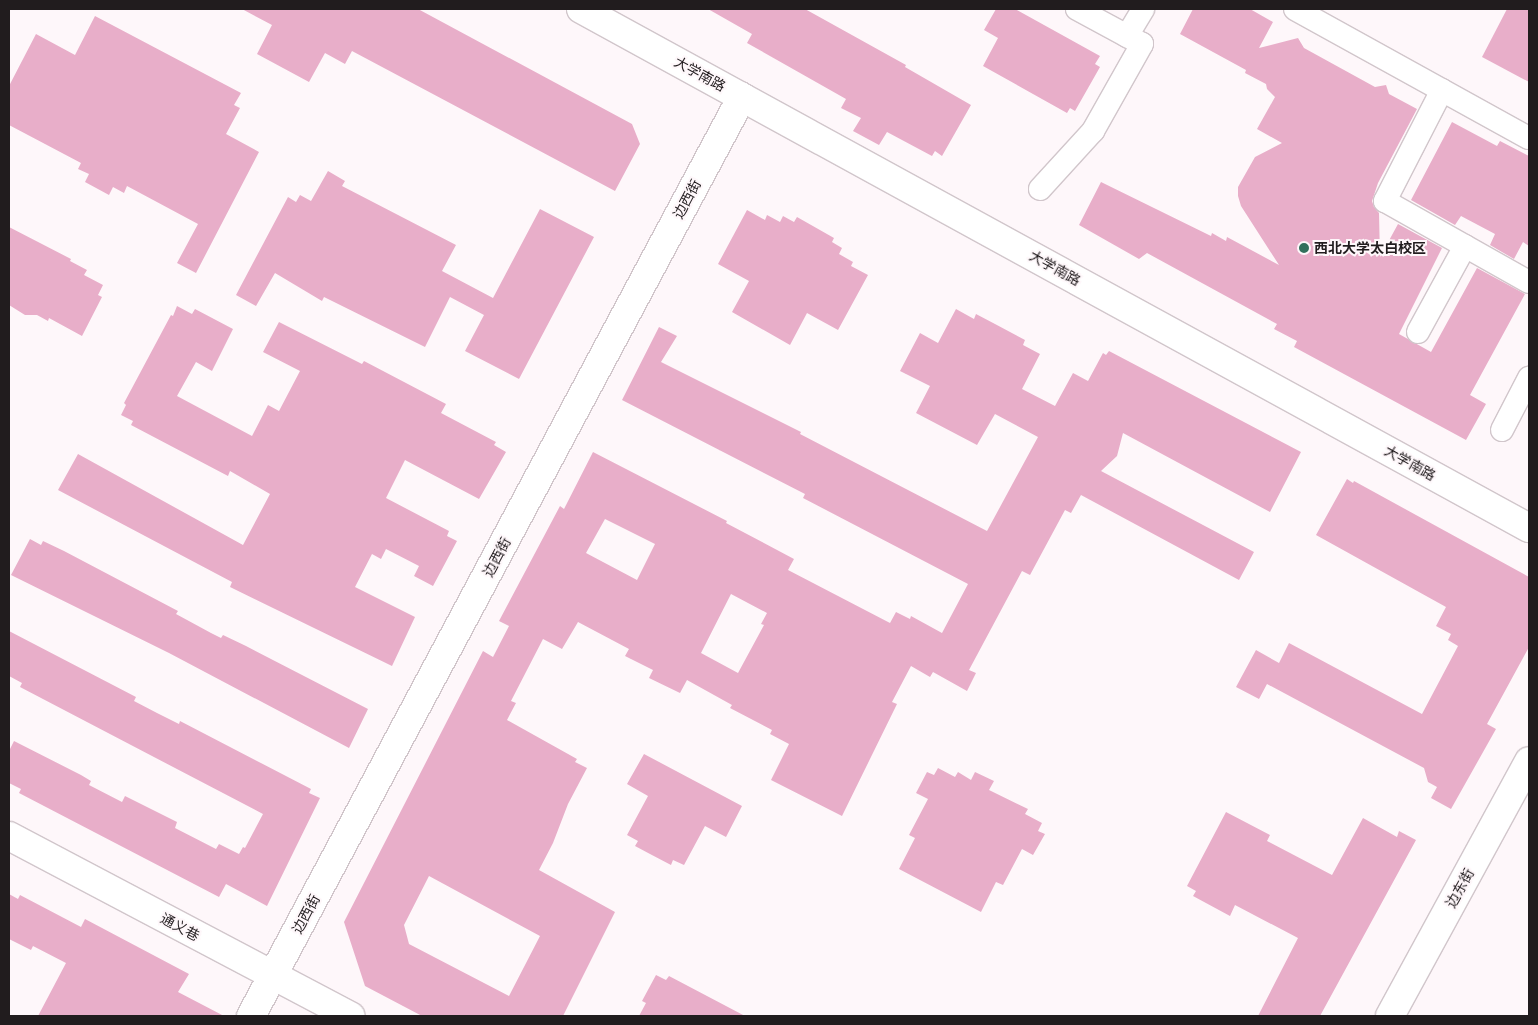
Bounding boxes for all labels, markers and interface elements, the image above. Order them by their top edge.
street label: 大学南路 [671,53,729,95]
street label: 边西街 [670,177,704,221]
place label: 西北大学太白校区 [1314,240,1426,256]
marker: 西北大学太白校区 [1298,242,1310,254]
street label: 大学南路 [1026,247,1084,289]
street label: 大学南路 [1381,442,1439,484]
street label: 边西街 [480,535,514,579]
street label: 边东街 [1442,866,1478,910]
street label: 边西街 [289,892,323,936]
street label: 通义巷 [158,910,202,944]

